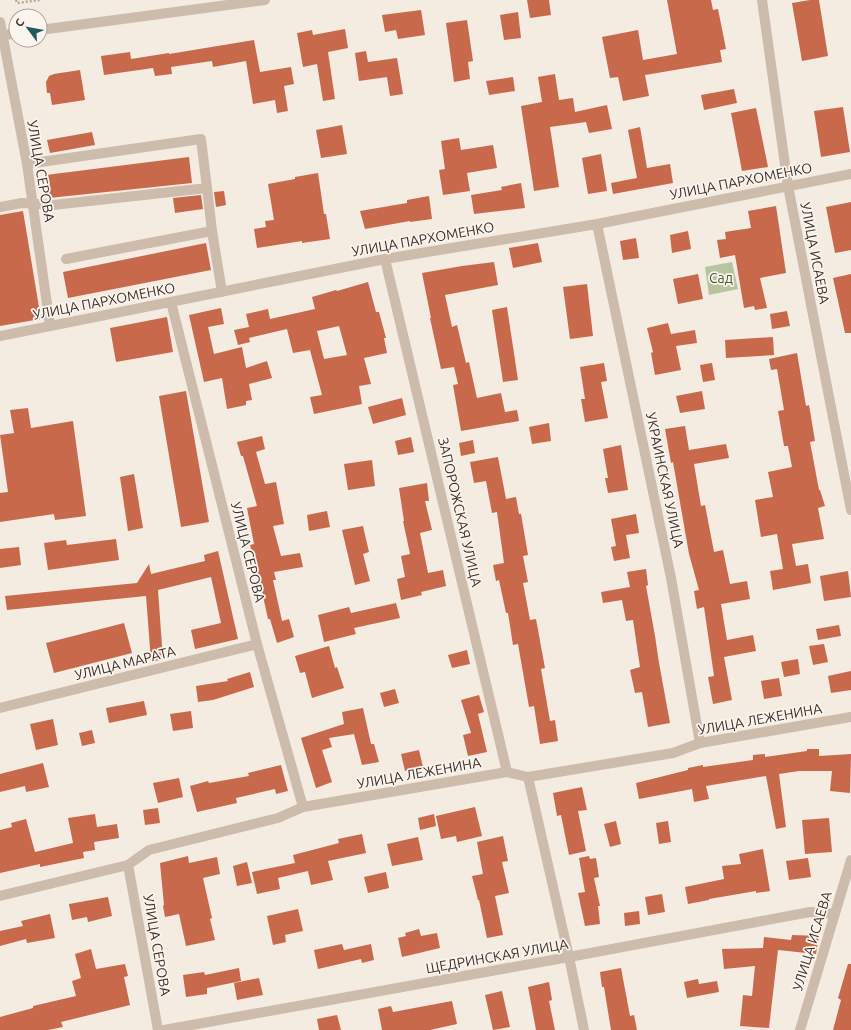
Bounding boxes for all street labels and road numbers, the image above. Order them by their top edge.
street label: УЛИЦА СЕРОВА [24,119,58,223]
street label: УЛИЦА ПАРХОМЕНКО [669,159,814,203]
street label: УЛИЦА ИСАЕВА [797,201,833,305]
street label: УЛИЦА ПАРХОМЕНКО [350,219,496,259]
street label: УЛИЦА ПАРХОМЕНКО [32,279,177,323]
street label: УКРАИНСКАЯ УЛИЦА [643,411,687,549]
street label: ЗАПОРОЖСКАЯ УЛИЦА [435,436,485,588]
street label: УЛИЦА СЕРОВА [228,500,268,604]
street label: УЛИЦА МАРАТА [73,643,177,683]
street label: УЛИЦА ЛЕЖЕНИНА [697,700,823,738]
street label: УЛИЦА ЛЕЖЕНИНА [356,754,482,792]
street label: УЛИЦА ИСАЕВА [789,889,835,993]
street label: УЛИЦА СЕРОВА [140,893,174,997]
street label: ЩЕДРИНСКАЯ УЛИЦА [424,936,570,976]

